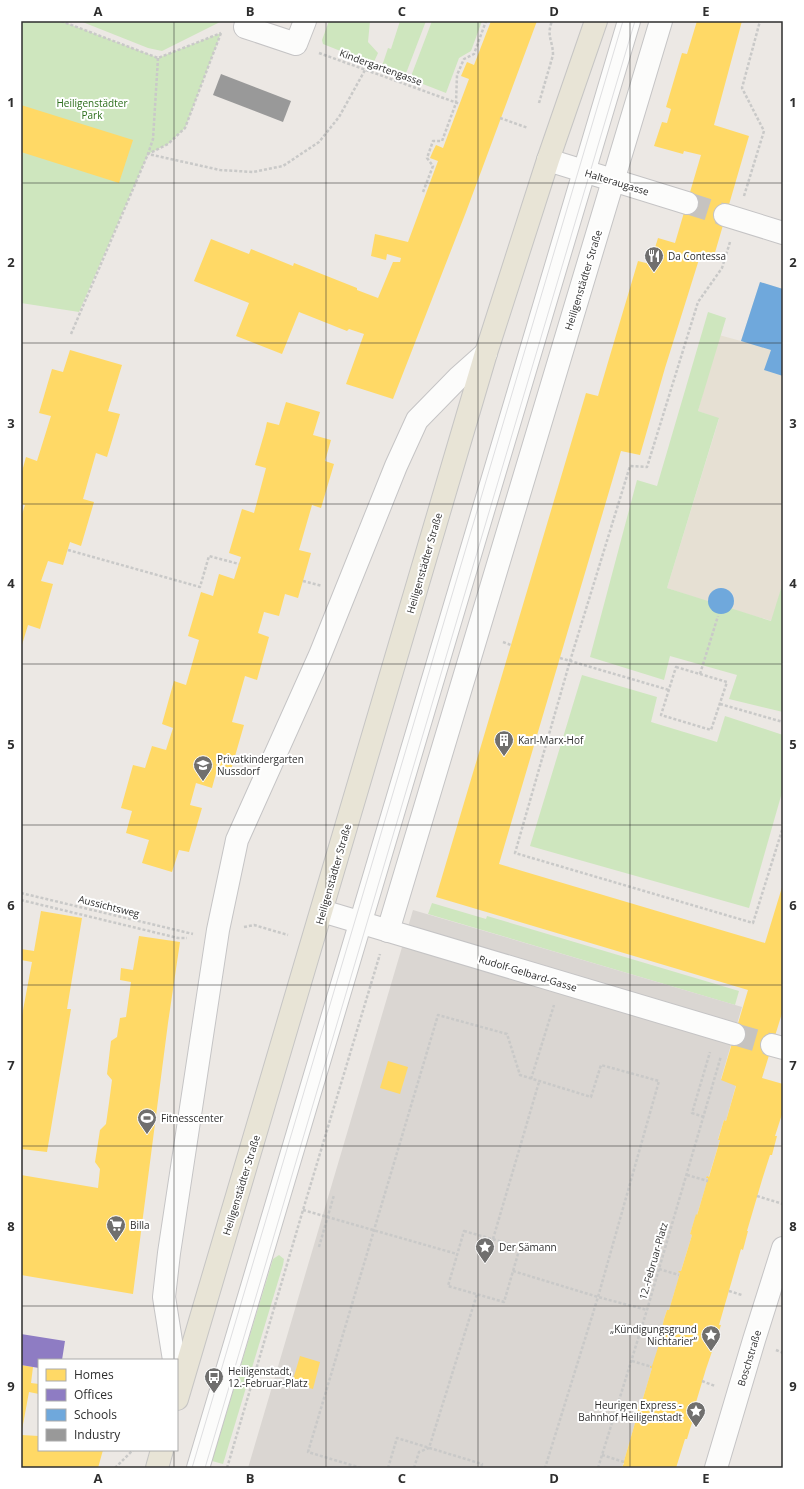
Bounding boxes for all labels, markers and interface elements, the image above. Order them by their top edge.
text: A [94,2,103,20]
text: B [246,2,255,20]
text: C [398,2,406,20]
text: D [549,2,559,20]
text: E [702,2,710,20]
street label: Kindergartengasse [338,46,425,89]
text: 1 [7,93,15,111]
text: 1 [789,93,797,111]
park label: Heiligenstädter Park [56,96,128,122]
street label: Halteraugasse [583,166,651,199]
street label: Heiligenstädter Straße [561,228,605,332]
restaurant icon: Da Contessa [643,245,665,273]
place label: Da Contessa [668,249,726,263]
text: 2 [7,253,15,271]
text: 2 [789,253,797,271]
text: 3 [7,414,15,432]
text: 3 [789,414,797,432]
street label: Heiligenstädter Straße [403,511,445,615]
text: 4 [7,574,15,592]
text: 4 [789,574,797,592]
building icon: Karl-Marx-Hof [493,729,515,757]
place label: Karl-Marx-Hof [518,733,584,747]
text: 5 [7,735,15,753]
text: 5 [789,735,797,753]
place label: Privatkindergarten Nussdorf [217,752,304,778]
school or university icon: Privatkindergarten Nussdorf [192,754,214,782]
street label: Heiligenstädter Straße [312,822,354,926]
street label: Aussichtsweg [77,892,142,920]
text: 6 [7,896,15,914]
text: 6 [789,896,797,914]
street label: Rudolf-Gelbard-Gasse [477,951,579,995]
text: 7 [7,1056,15,1074]
text: 7 [789,1056,797,1074]
sports icon: Fitnesscenter [136,1107,158,1135]
place label: Fitnesscenter [161,1111,223,1125]
street label: Heiligenstädter Straße [219,1133,263,1237]
supermarket icon: Billa [105,1214,127,1242]
text: 8 [7,1217,15,1235]
text: 8 [789,1217,797,1235]
place label: Billa [130,1218,150,1232]
street label: 12.-Februar-Platz [635,1221,671,1301]
place icon: Der Sämann [474,1236,496,1264]
place label: Der Sämann [499,1240,557,1254]
place label: „Kündigungsgrund Nichtarier“ [610,1322,698,1348]
place icon: „Kündigungsgrund Nichtarier“ [700,1324,722,1352]
street label: Boschstraße [734,1328,764,1388]
legend [38,1359,178,1451]
place label: Heiligenstadt, 12.-Februar-Platz [228,1364,308,1390]
text: Homes [74,1366,114,1383]
bus stop icon: Heiligenstadt, 12.-Februar-Platz [203,1366,225,1394]
text: 9 [7,1377,15,1395]
text: 9 [789,1377,797,1395]
text: Offices [74,1386,113,1403]
place label: Heurigen Express - Bahnhof Heiligenstadt [578,1398,682,1424]
place icon: Heurigen Express - Bahnhof Heiligenstadt [685,1400,707,1428]
text: Schools [74,1406,117,1423]
text: Industry [74,1426,121,1443]
text: A [94,1469,103,1487]
text: B [246,1469,255,1487]
text: C [398,1469,406,1487]
text: D [549,1469,559,1487]
text: E [702,1469,710,1487]

